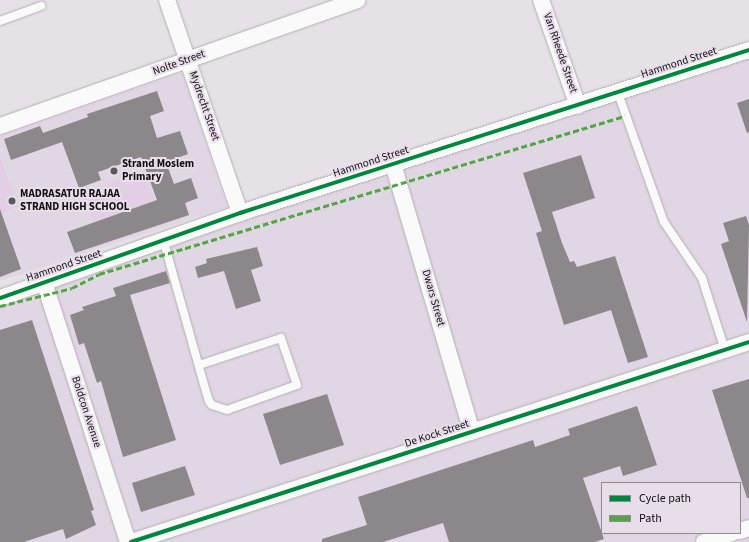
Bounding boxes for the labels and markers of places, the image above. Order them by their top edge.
place label: Strand Moslem Primary [122,158,194,184]
marker: Strand Moslem Primary [109,166,119,176]
place label: MADRASATUR RAJAA STRAND HIGH SCHOOL [20,188,130,214]
marker: MADRASATUR RAJAA STRAND HIGH SCHOOL [7,196,17,206]

